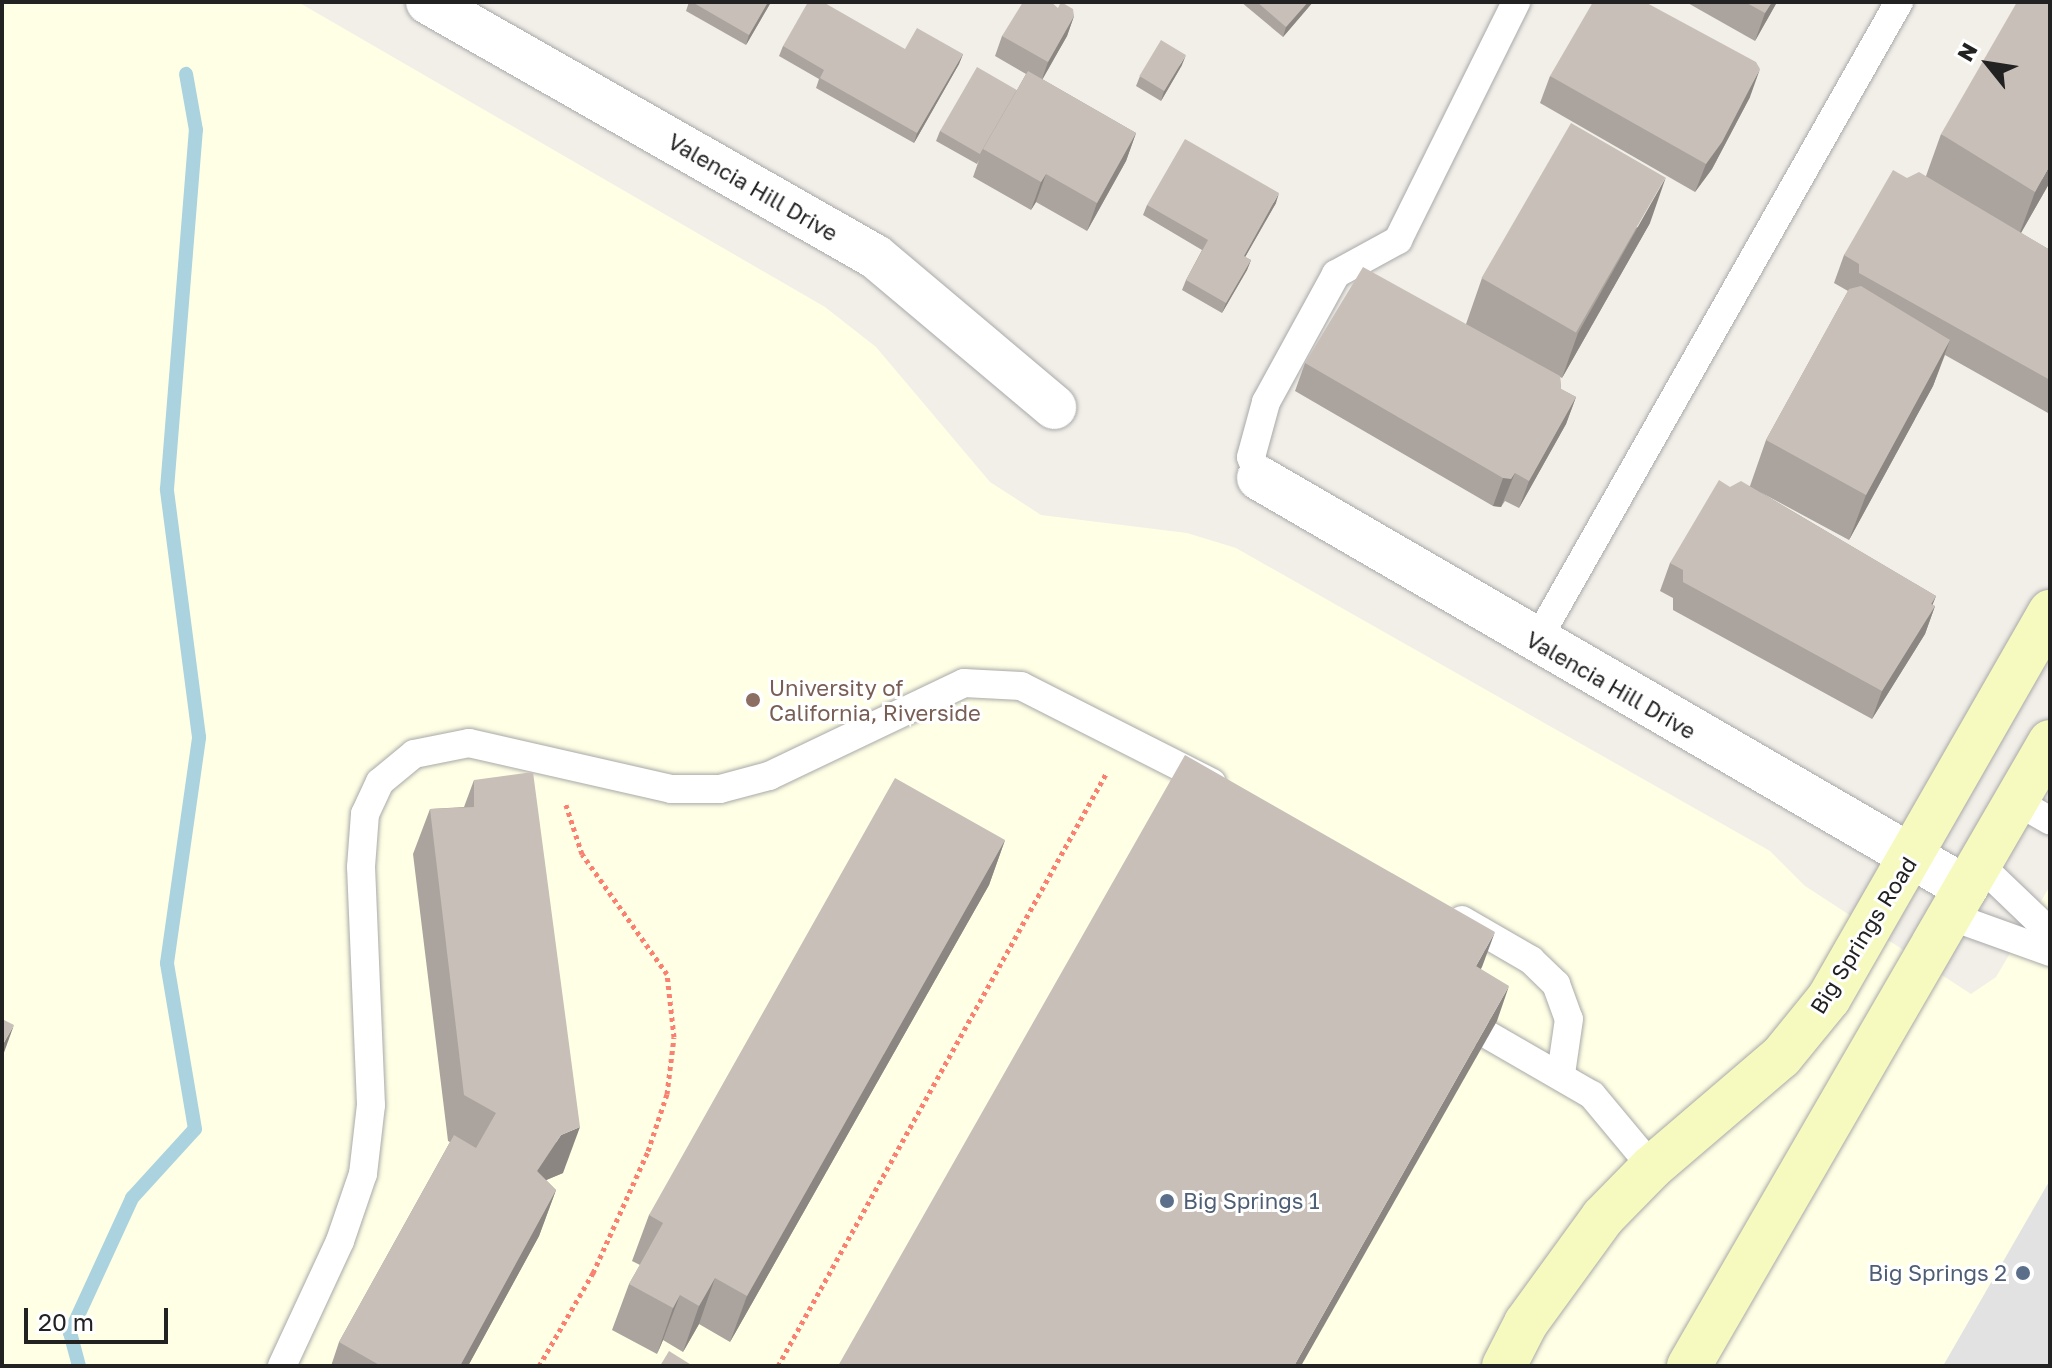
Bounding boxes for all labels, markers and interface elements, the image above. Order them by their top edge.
north arrow [1948,24,2028,104]
text: N [1951,38,1983,66]
street label: Valencia Hill Drive [663,128,843,246]
street label: Valencia Hill Drive [1521,626,1701,744]
place label: University of California, Riverside [769,674,981,726]
marker: University of California, Riverside [744,691,762,709]
street label: Big Springs Road [1804,852,1922,1018]
place label: Big Springs 1 [1183,1188,1320,1214]
marker: Big Springs 1 [1158,1192,1176,1210]
place label: Big Springs 2 [1868,1260,2007,1286]
marker: Big Springs 2 [2014,1264,2032,1282]
scale bar [28,1292,172,1342]
text: 20 m [38,1307,94,1336]

